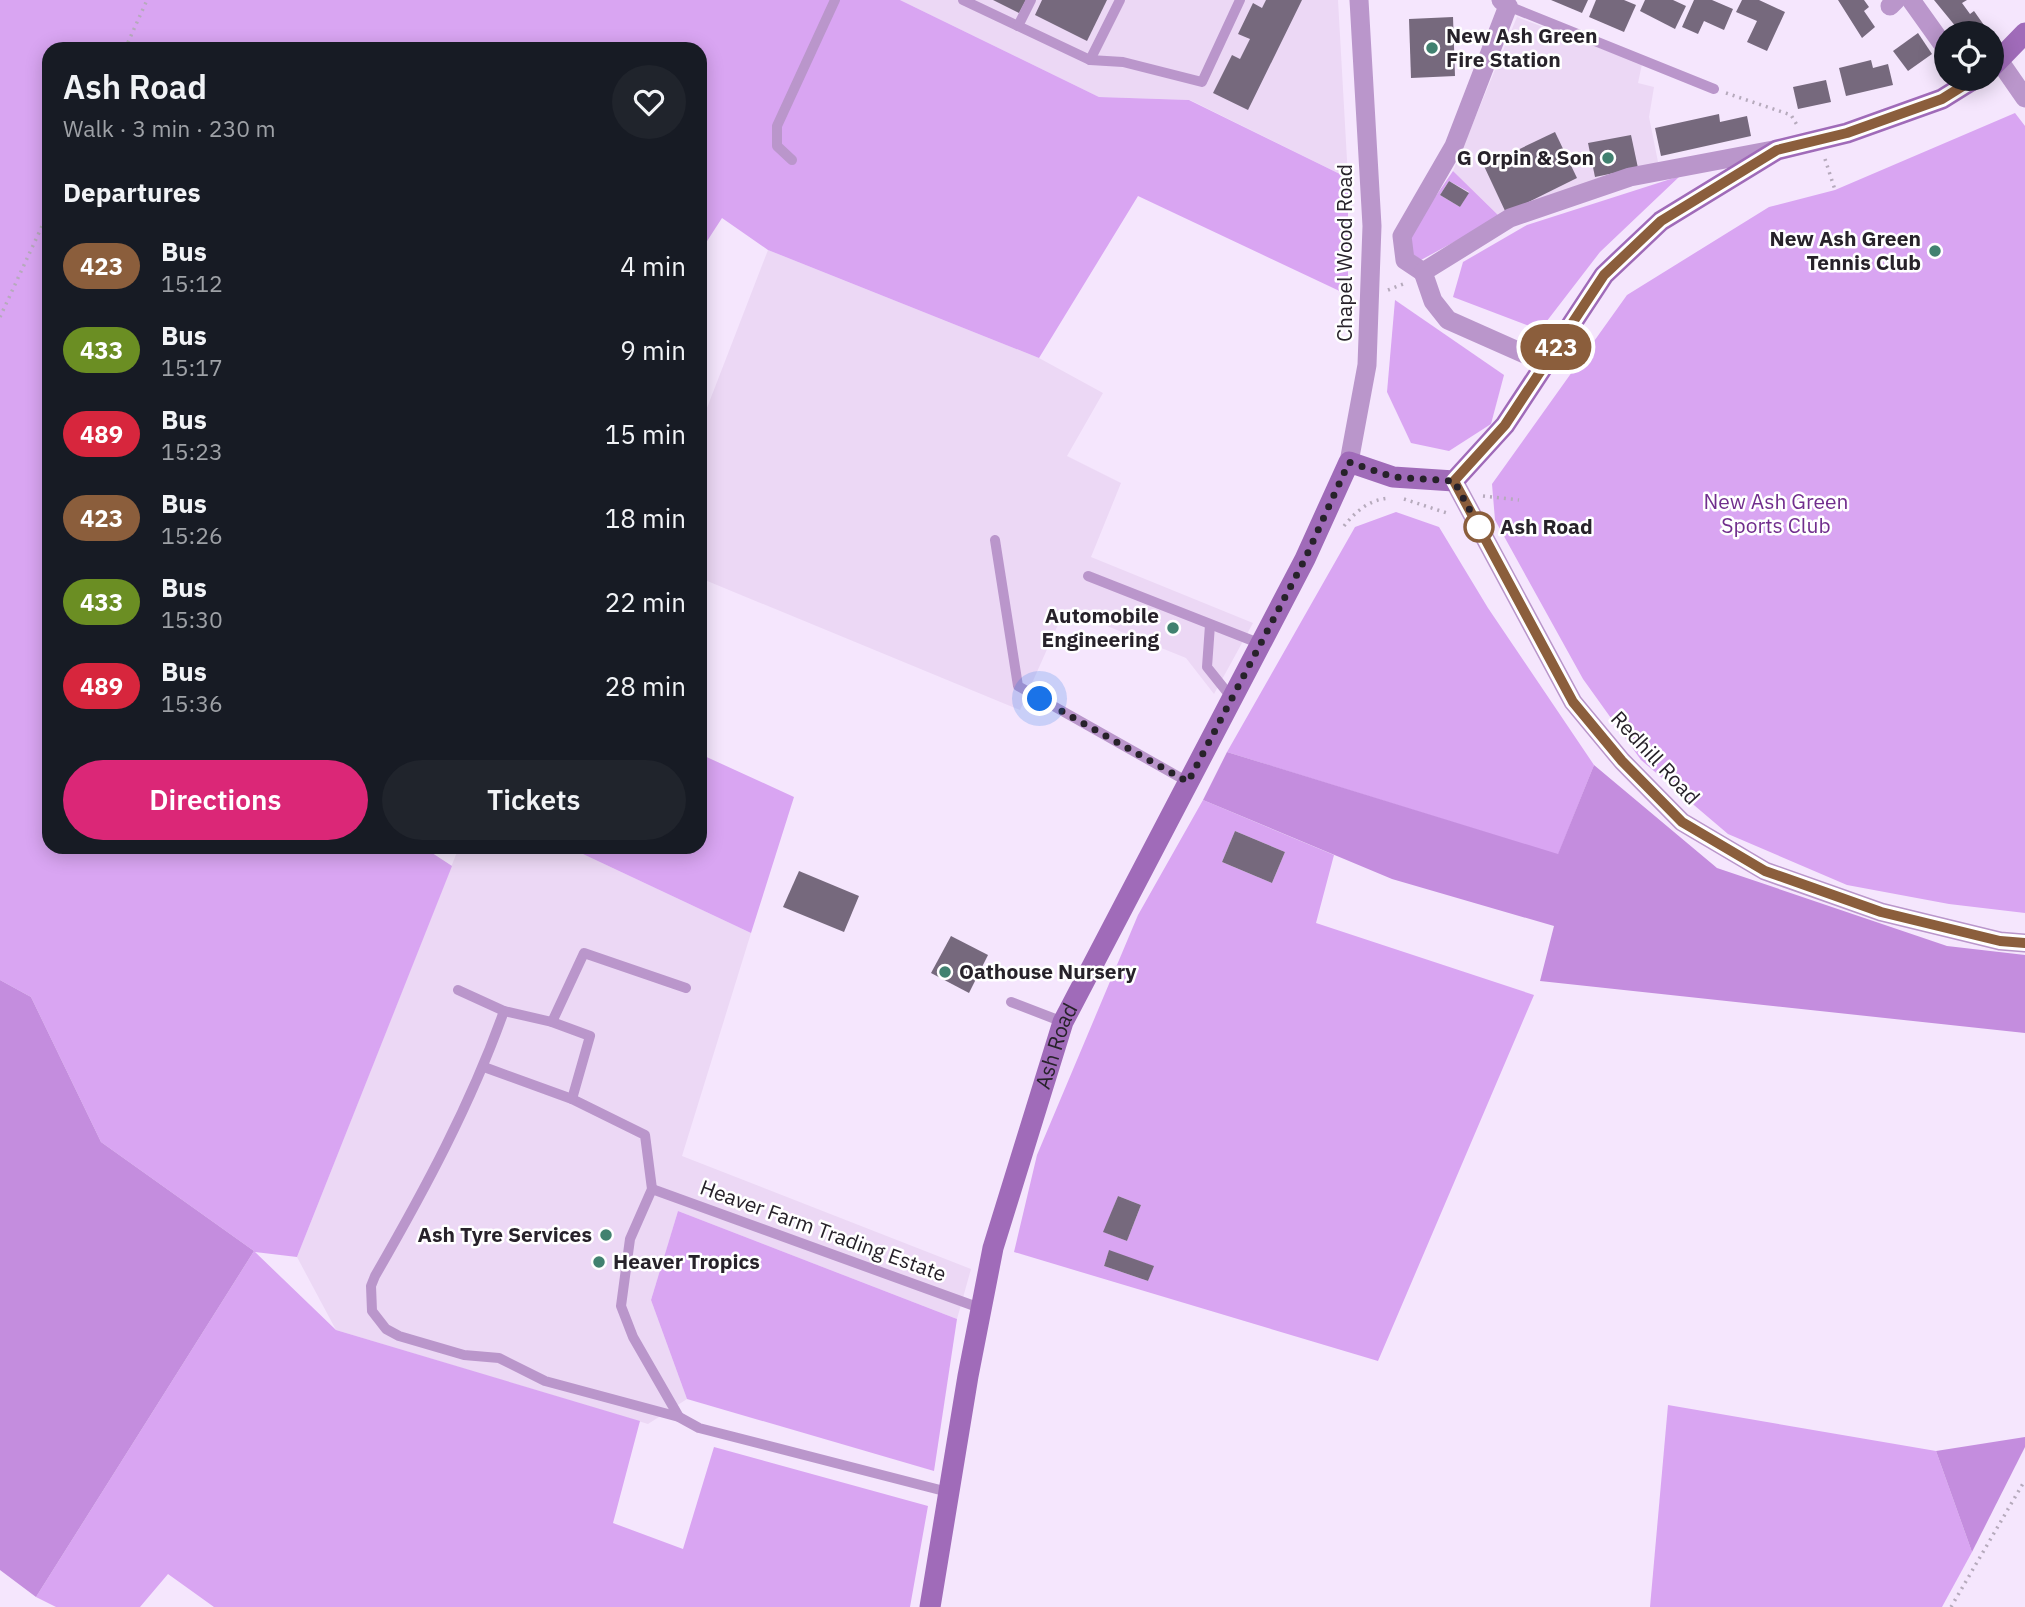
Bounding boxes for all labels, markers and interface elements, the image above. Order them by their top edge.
place label: New Ash Green Fire Station [1446,21,1598,73]
map controls [1934,21,2004,91]
button: locate [1934,21,2004,91]
marker: New Ash Green Fire Station [1424,40,1440,56]
text: Ash Road [63,65,207,108]
button: heart [612,65,686,139]
text: Walk · 3 min · 230 m [63,113,276,143]
place label: G Orpin & Son [1457,143,1594,171]
marker: G Orpin & Son [1600,150,1616,166]
street label: Chapel Wood Road [1330,164,1358,342]
text: Departures [63,175,201,209]
place label: New Ash Green Tennis Club [1769,224,1921,276]
text: Bus [161,234,207,268]
marker: New Ash Green Tennis Club [1927,243,1943,259]
text: 4 min [620,249,686,283]
text: 423 [80,250,123,282]
text: 15:12 [161,268,223,298]
text: Bus [161,318,207,352]
line badge: 423 [1516,324,1596,370]
text: 423 [1534,331,1578,363]
text: 9 min [620,333,686,367]
text: 433 [80,334,123,366]
text: 15:17 [161,352,223,382]
text: Bus [161,402,207,436]
text: 15 min [605,417,686,451]
text: 489 [80,418,123,450]
text: 15:23 [161,436,223,466]
text: Bus [161,486,207,520]
park label: New Ash Green Sports Club [1703,487,1849,539]
text: 18 min [605,501,686,535]
text: 423 [80,502,123,534]
marker: Ash Road [1464,512,1494,542]
place label: Ash Road [1500,512,1593,540]
text: 15:26 [161,520,223,550]
text: Bus [161,570,207,604]
text: 22 min [605,585,686,619]
text: 433 [80,586,123,618]
place label: Automobile Engineering [1041,601,1159,653]
text: 15:30 [161,604,223,634]
marker: Automobile Engineering [1165,620,1181,636]
text: Bus [161,654,207,688]
text: 28 min [605,669,686,703]
text: 489 [80,670,123,702]
your location [1022,681,1057,716]
text: 15:36 [161,688,223,718]
street label: Redhill Road [1605,704,1706,810]
button: Directions [63,760,368,840]
button: Tickets [382,760,686,840]
place label: Oathouse Nursery [959,957,1137,985]
marker: Oathouse Nursery [937,964,953,980]
street label: Ash Road [1028,998,1083,1092]
street label: Heaver Farm Trading Estate [696,1172,950,1288]
place label: Ash Tyre Services [418,1220,592,1248]
marker: Ash Tyre Services [598,1227,614,1243]
place label: Heaver Tropics [613,1247,760,1275]
marker: Heaver Tropics [591,1254,607,1270]

